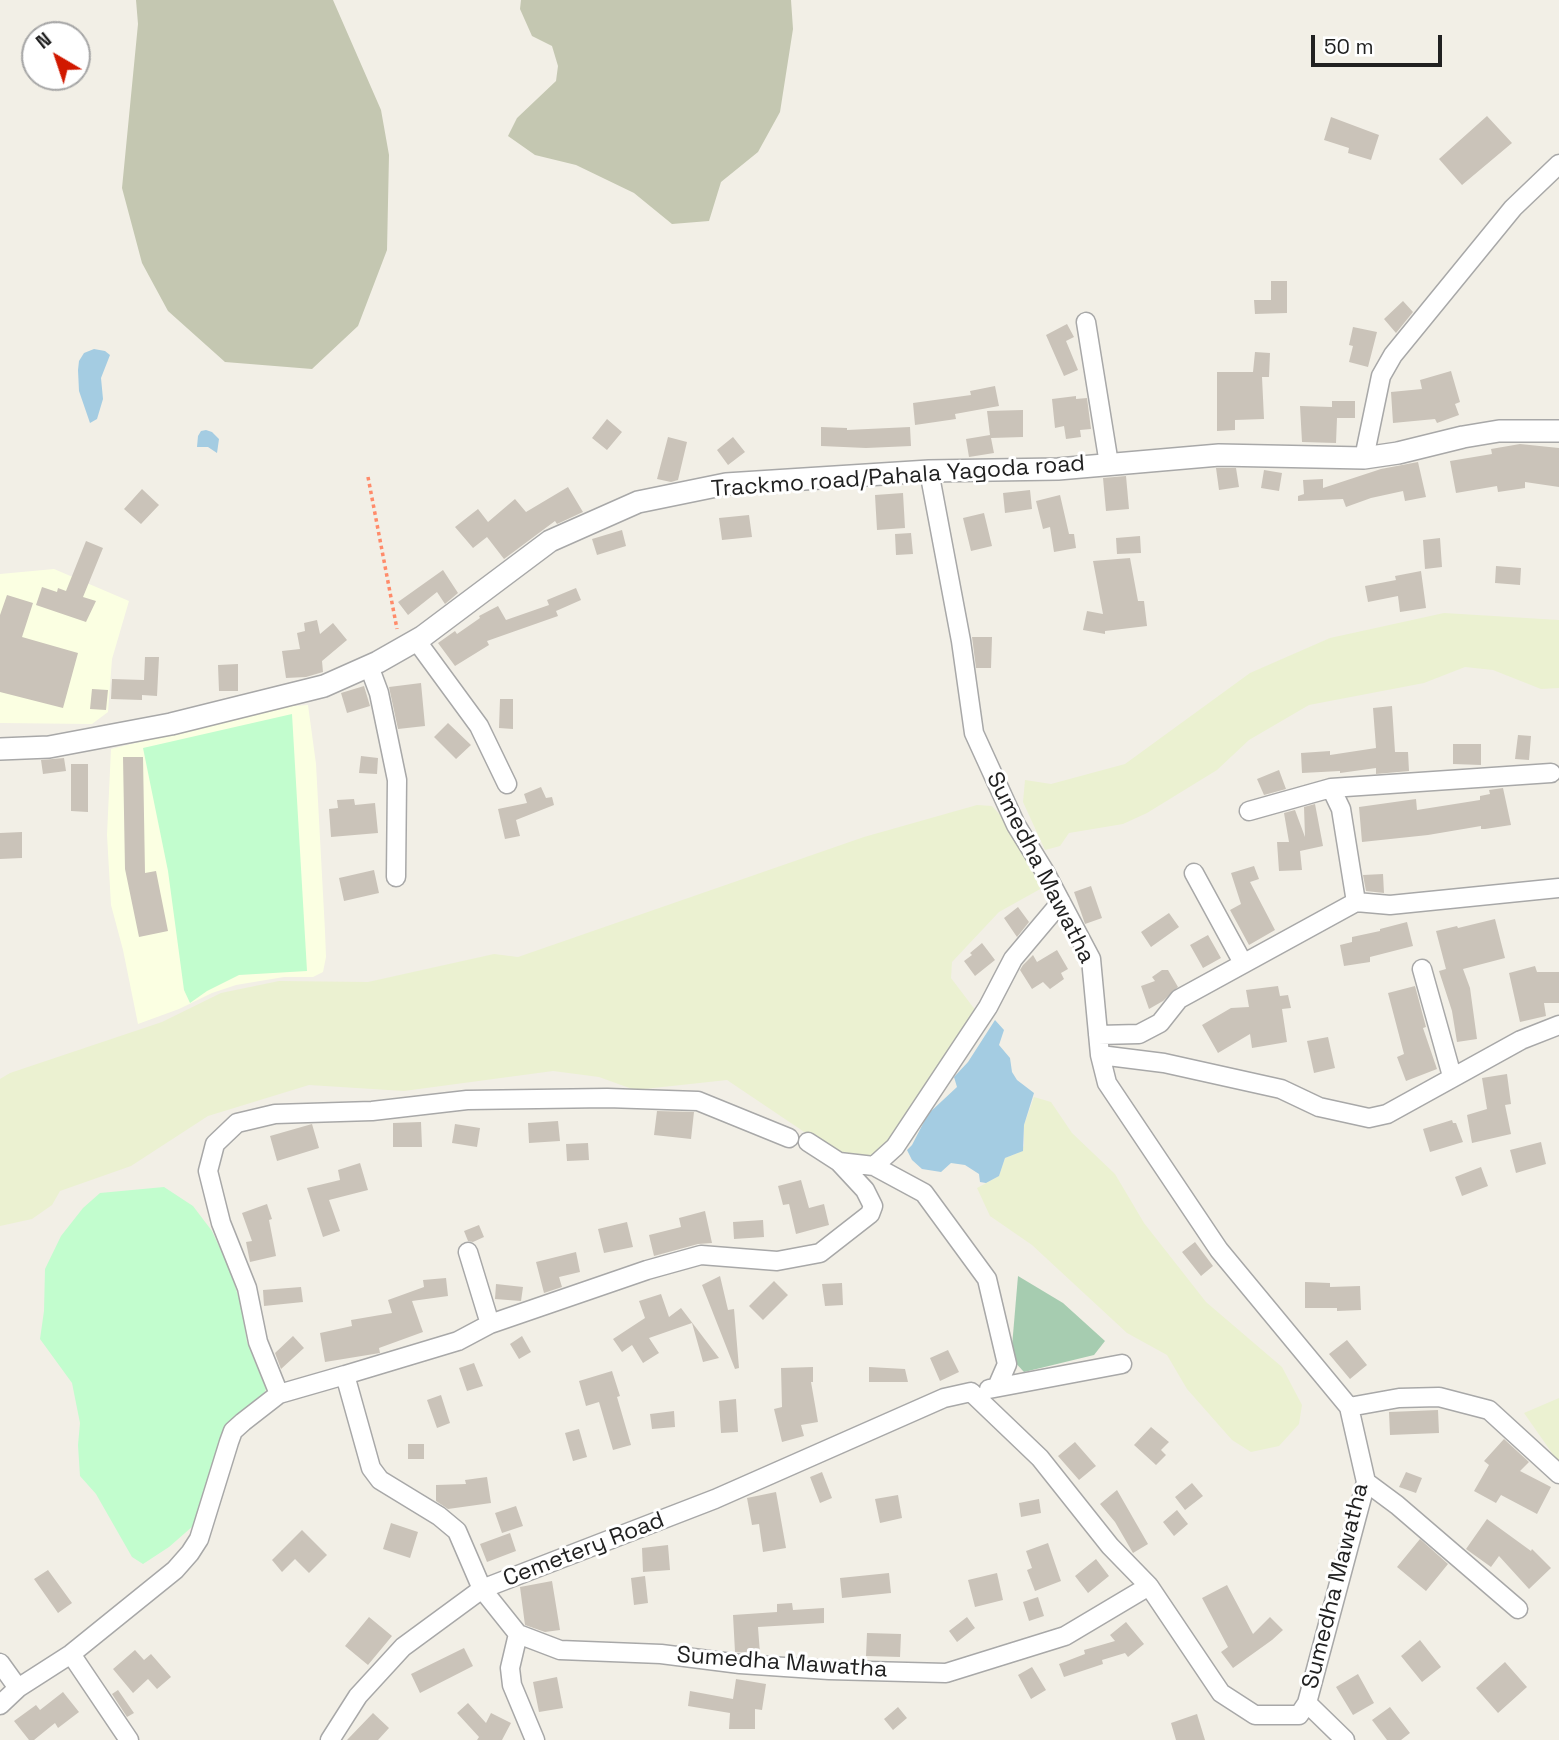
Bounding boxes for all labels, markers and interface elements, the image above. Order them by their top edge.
north arrow [21,21,91,91]
scale bar [1314,21,1445,65]
text: N [31,27,57,55]
text: 50 m [1324,33,1374,60]
street label: Trackmo road/Pahala Yagoda road [710,450,1086,504]
street label: Sumedha Mawatha [980,768,1100,968]
street label: Sumedha Mawatha [1297,1480,1375,1692]
street label: Cemetery Road [500,1507,668,1593]
street label: Sumedha Mawatha [676,1642,888,1684]

